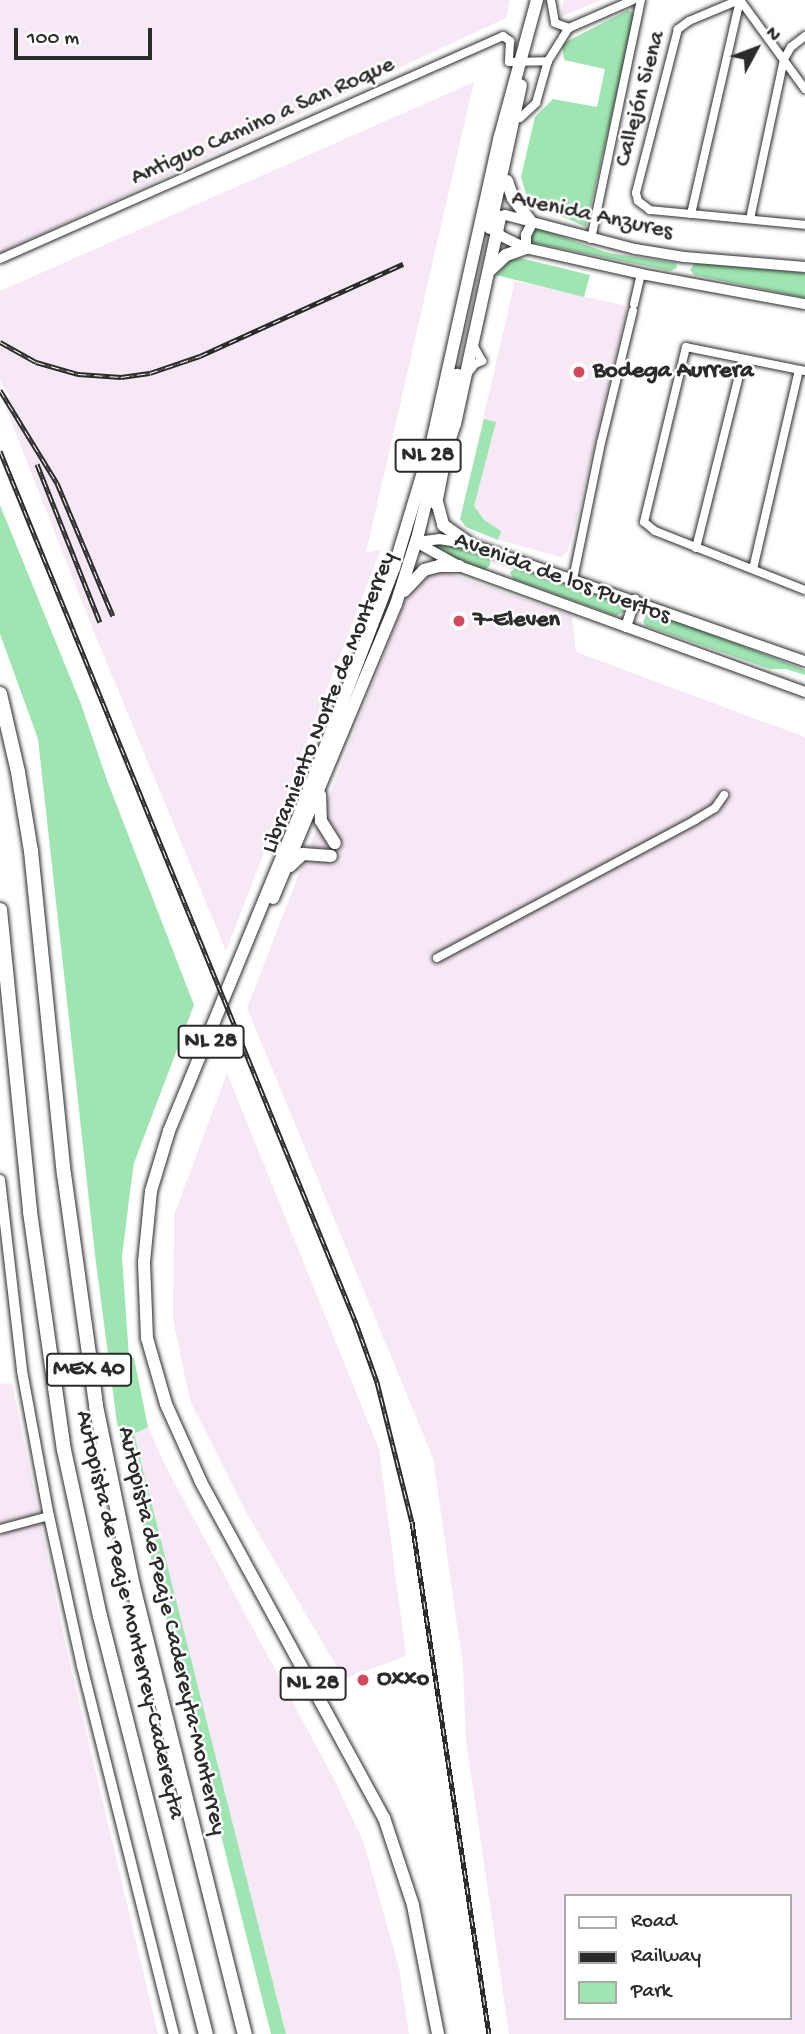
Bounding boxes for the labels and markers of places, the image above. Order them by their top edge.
place label: Bodega Aurrera [593,358,753,386]
marker: Bodega Aurrera [571,364,587,380]
place label: 7-Eleven [473,607,560,635]
marker: 7-Eleven [451,613,467,629]
place label: Oxxo [377,1666,429,1694]
marker: Oxxo [355,1672,371,1688]

